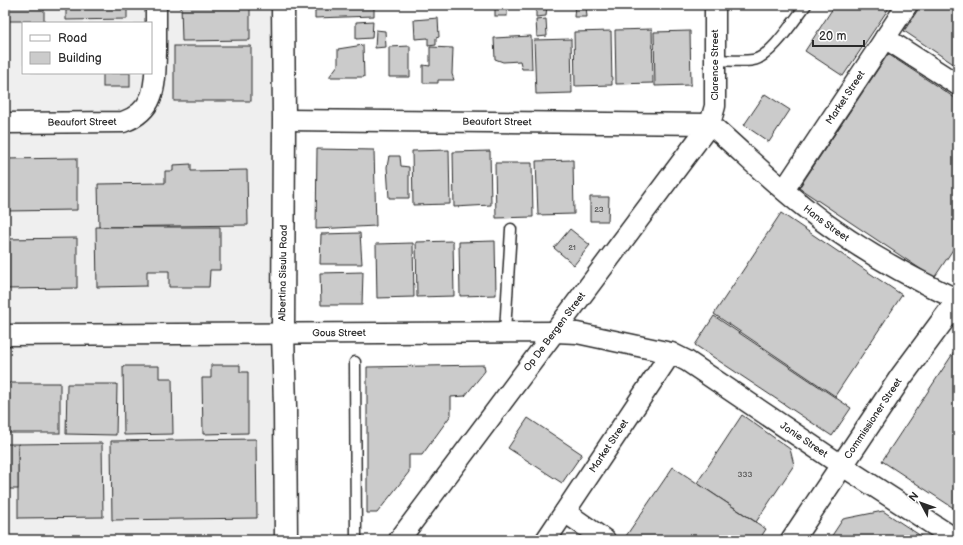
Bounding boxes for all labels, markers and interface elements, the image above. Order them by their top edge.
legend [22,22,152,74]
scale bar [813,22,864,48]
street label: Clarence Street [709,29,721,101]
text: 20 m [819,29,846,44]
text: Road [58,31,87,46]
text: Building [58,51,102,66]
street label: Market Street [823,69,868,127]
street label: Beaufort Street [47,116,117,129]
street label: Beaufort Street [462,116,532,128]
street label: Hans Street [801,203,851,244]
house number: 23 [594,205,604,214]
street label: Albertina Sisulu Road [276,224,290,321]
house number: 21 [568,243,576,252]
street label: Op De Bergen Street [521,290,588,374]
street label: Gous Street [312,327,366,339]
street label: Commissioner Street [842,376,905,461]
street label: Market Street [587,417,631,475]
street label: Janie Street [778,420,830,460]
house number: 333 [738,470,752,479]
north arrow [901,483,941,523]
text: N [906,489,921,504]

